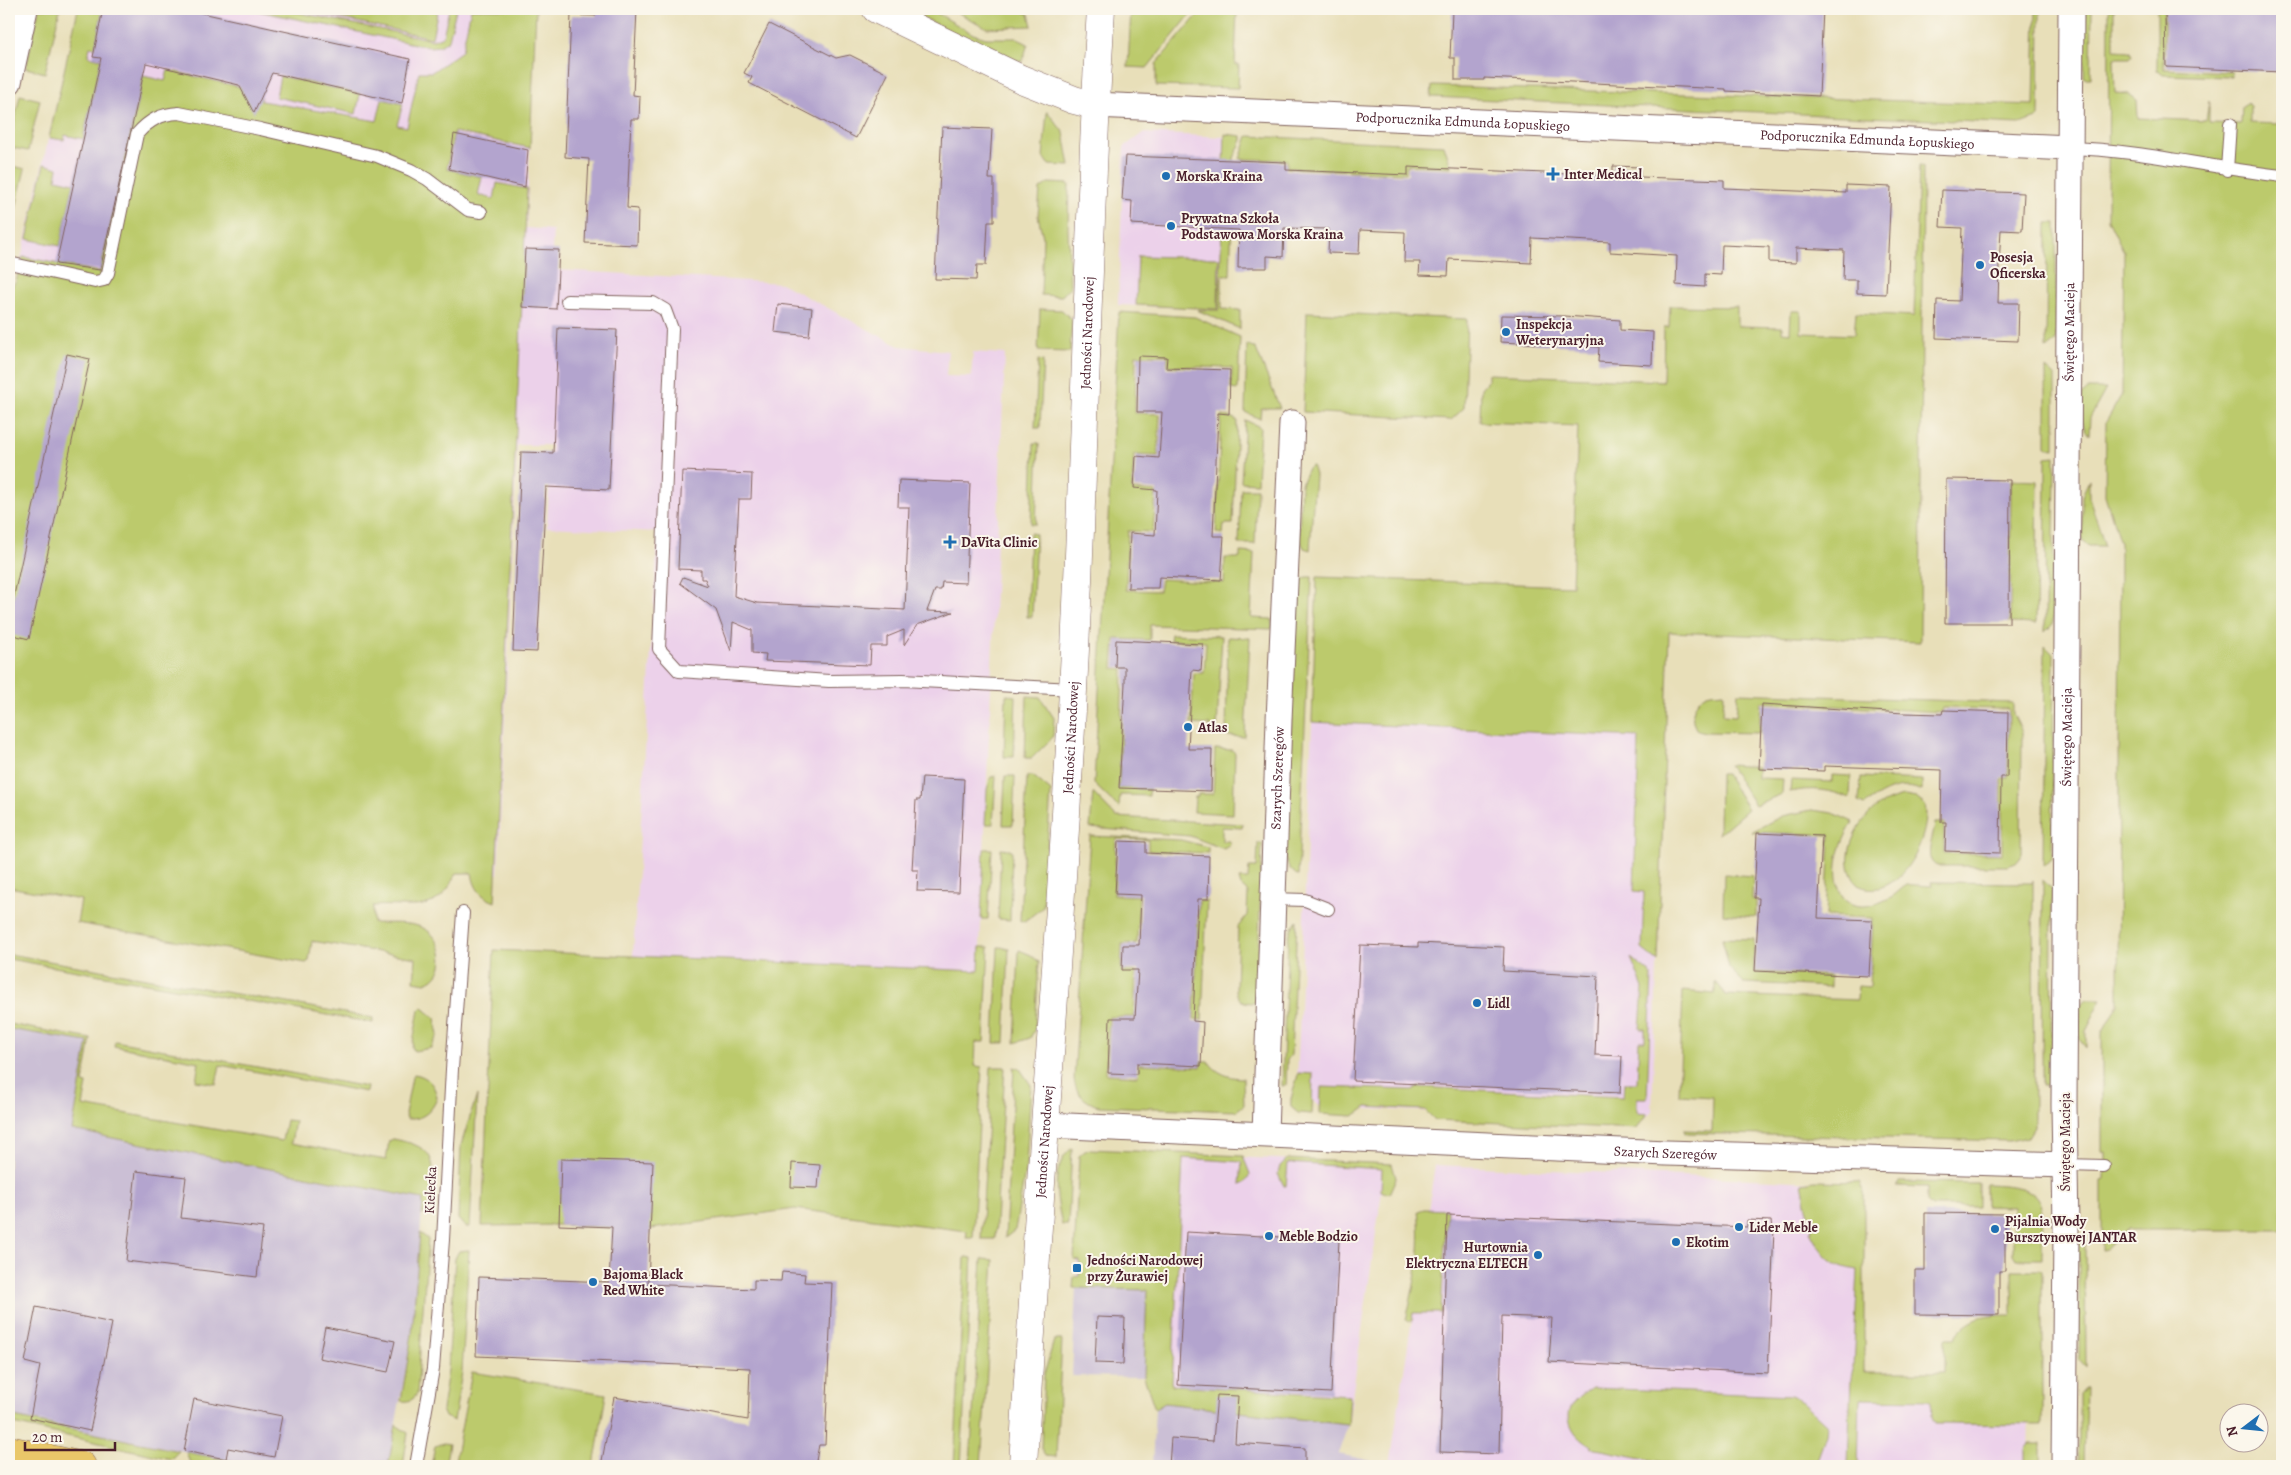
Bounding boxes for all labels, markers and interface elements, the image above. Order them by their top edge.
street label: Podporucznika Edmunda Łopuskiego [1355,108,1570,136]
street label: Podporucznika Edmunda Łopuskiego [1760,125,1975,154]
place label: Inter Medical [1564,165,1642,184]
place label: Morska Kraina [1176,167,1263,186]
marker: Inter Medical [1546,167,1560,181]
marker: Morska Kraina [1160,170,1172,182]
place label: Prywatna Szkoła Podstawowa Morska Kraina [1181,209,1344,244]
marker: Prywatna Szkoła Podstawowa Morska Kraina [1165,220,1177,232]
place label: Posesja Oficerska [1990,248,2046,283]
marker: Posesja Oficerska [1974,259,1986,271]
street label: Jedności Narodowej [1076,276,1099,390]
street label: Świętego Macieja [2060,282,2079,382]
place label: Inspekcja Weterynaryjna [1515,315,1604,350]
marker: Inspekcja Weterynaryjna [1500,326,1512,338]
place label: DaVita Clinic [961,533,1038,552]
marker: DaVita Clinic [943,535,957,549]
street label: Jedności Narodowej [1058,681,1083,795]
street label: Świętego Macieja [2057,687,2077,787]
place label: Atlas [1197,718,1228,737]
marker: Atlas [1182,721,1194,733]
street label: Szarych Szeregów [1266,726,1289,830]
place label: Lidl [1487,994,1510,1013]
marker: Lidl [1471,997,1483,1009]
street label: Jedności Narodowej [1031,1085,1058,1199]
street label: Świętego Macieja [2056,1092,2075,1192]
street label: Szarych Szeregów [1613,1142,1717,1165]
street label: Kielecka [420,1165,441,1214]
place label: Pijalnia Wody Bursztynowej JANTAR [2005,1212,2137,1247]
place label: Lider Meble [1749,1218,1819,1237]
marker: Lider Meble [1733,1221,1745,1233]
marker: Pijalnia Wody Bursztynowej JANTAR [1989,1223,2001,1235]
place label: Meble Bodzio [1279,1227,1358,1246]
marker: Meble Bodzio [1263,1230,1275,1242]
place label: Ekotim [1686,1233,1729,1252]
marker: Ekotim [1670,1236,1682,1248]
place label: Hurtownia Elektryczna ELTECH [1406,1238,1528,1273]
marker: Hurtownia Elektryczna ELTECH [1532,1249,1544,1261]
place label: Jedności Narodowej przy Żurawiej [1087,1251,1203,1286]
marker: Jedności Narodowej przy Żurawiej [1071,1262,1083,1274]
place label: Bajoma Black Red White [603,1265,684,1300]
marker: Bajoma Black Red White [587,1276,599,1288]
north arrow [2218,1402,2268,1452]
scale bar [25,1420,115,1452]
text: N [2221,1424,2243,1439]
text: 20 m [32,1427,63,1447]

